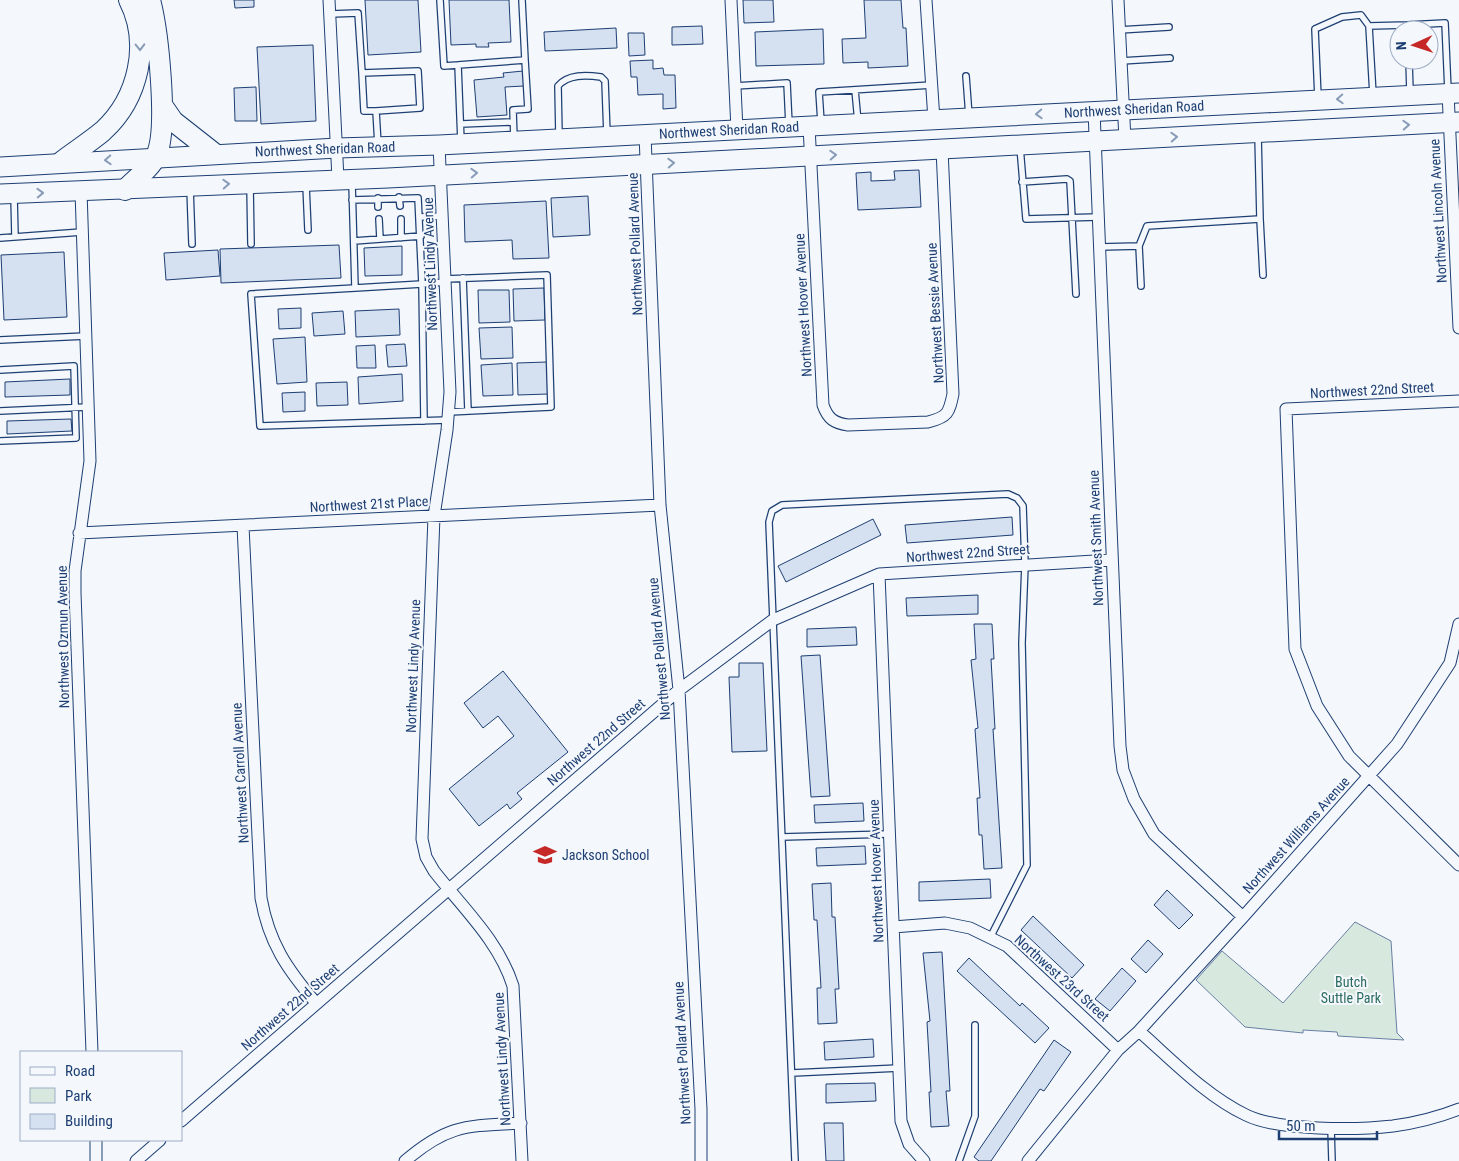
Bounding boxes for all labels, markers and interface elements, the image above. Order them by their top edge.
north arrow [1389,20,1439,70]
text: N [1393,41,1409,50]
one-way arrow [135,44,145,51]
one-way arrow [1336,93,1344,104]
street label: Northwest Sheridan Road [1063,97,1205,121]
one-way arrow [1035,109,1043,120]
street label: Northwest Sheridan Road [658,118,800,142]
one-way arrow [1403,120,1411,131]
one-way arrow [1170,132,1178,143]
street label: Northwest Lincoln Avenue [1426,138,1450,283]
street label: Northwest Sheridan Road [255,139,395,159]
one-way arrow [830,149,838,160]
one-way arrow [104,155,112,166]
one-way arrow [667,158,675,169]
one-way arrow [470,168,478,179]
street label: Northwest Pollard Avenue [624,172,645,316]
one-way arrow [222,179,230,190]
one-way arrow [37,187,45,198]
street label: Northwest Lindy Avenue [420,197,440,331]
street label: Northwest Hoover Avenue [791,232,815,377]
street label: Northwest Bessie Avenue [923,242,947,384]
street label: Northwest 22nd Street [1310,379,1434,401]
street label: Northwest Smith Avenue [1086,469,1106,606]
street label: Northwest 21st Place [309,493,429,515]
street label: Northwest 22nd Street [905,541,1031,565]
street label: Northwest Ozmun Avenue [54,565,72,709]
street label: Northwest Pollard Avenue [645,577,673,721]
street label: Northwest Lindy Avenue [403,599,423,733]
street label: Northwest 22nd Street [544,695,648,789]
street label: Northwest Carroll Avenue [228,702,252,844]
street label: Northwest Williams Avenue [1239,773,1353,897]
street label: Northwest Hoover Avenue [865,799,886,943]
school or university icon: Jackson School [532,842,558,868]
place label: Jackson School [562,847,649,863]
street label: Northwest 23rd Street [1011,931,1113,1025]
street label: Northwest 22nd Street [238,960,342,1054]
park label: Butch Suttle Park [1321,974,1382,1006]
street label: Northwest Pollard Avenue [670,981,694,1125]
street label: Northwest Lindy Avenue [490,991,513,1126]
legend [20,1051,182,1141]
text: Road [65,1062,95,1080]
text: Park [65,1087,92,1105]
scale bar [1279,1108,1376,1140]
text: Building [65,1112,113,1130]
text: 50 m [1286,1117,1316,1135]

